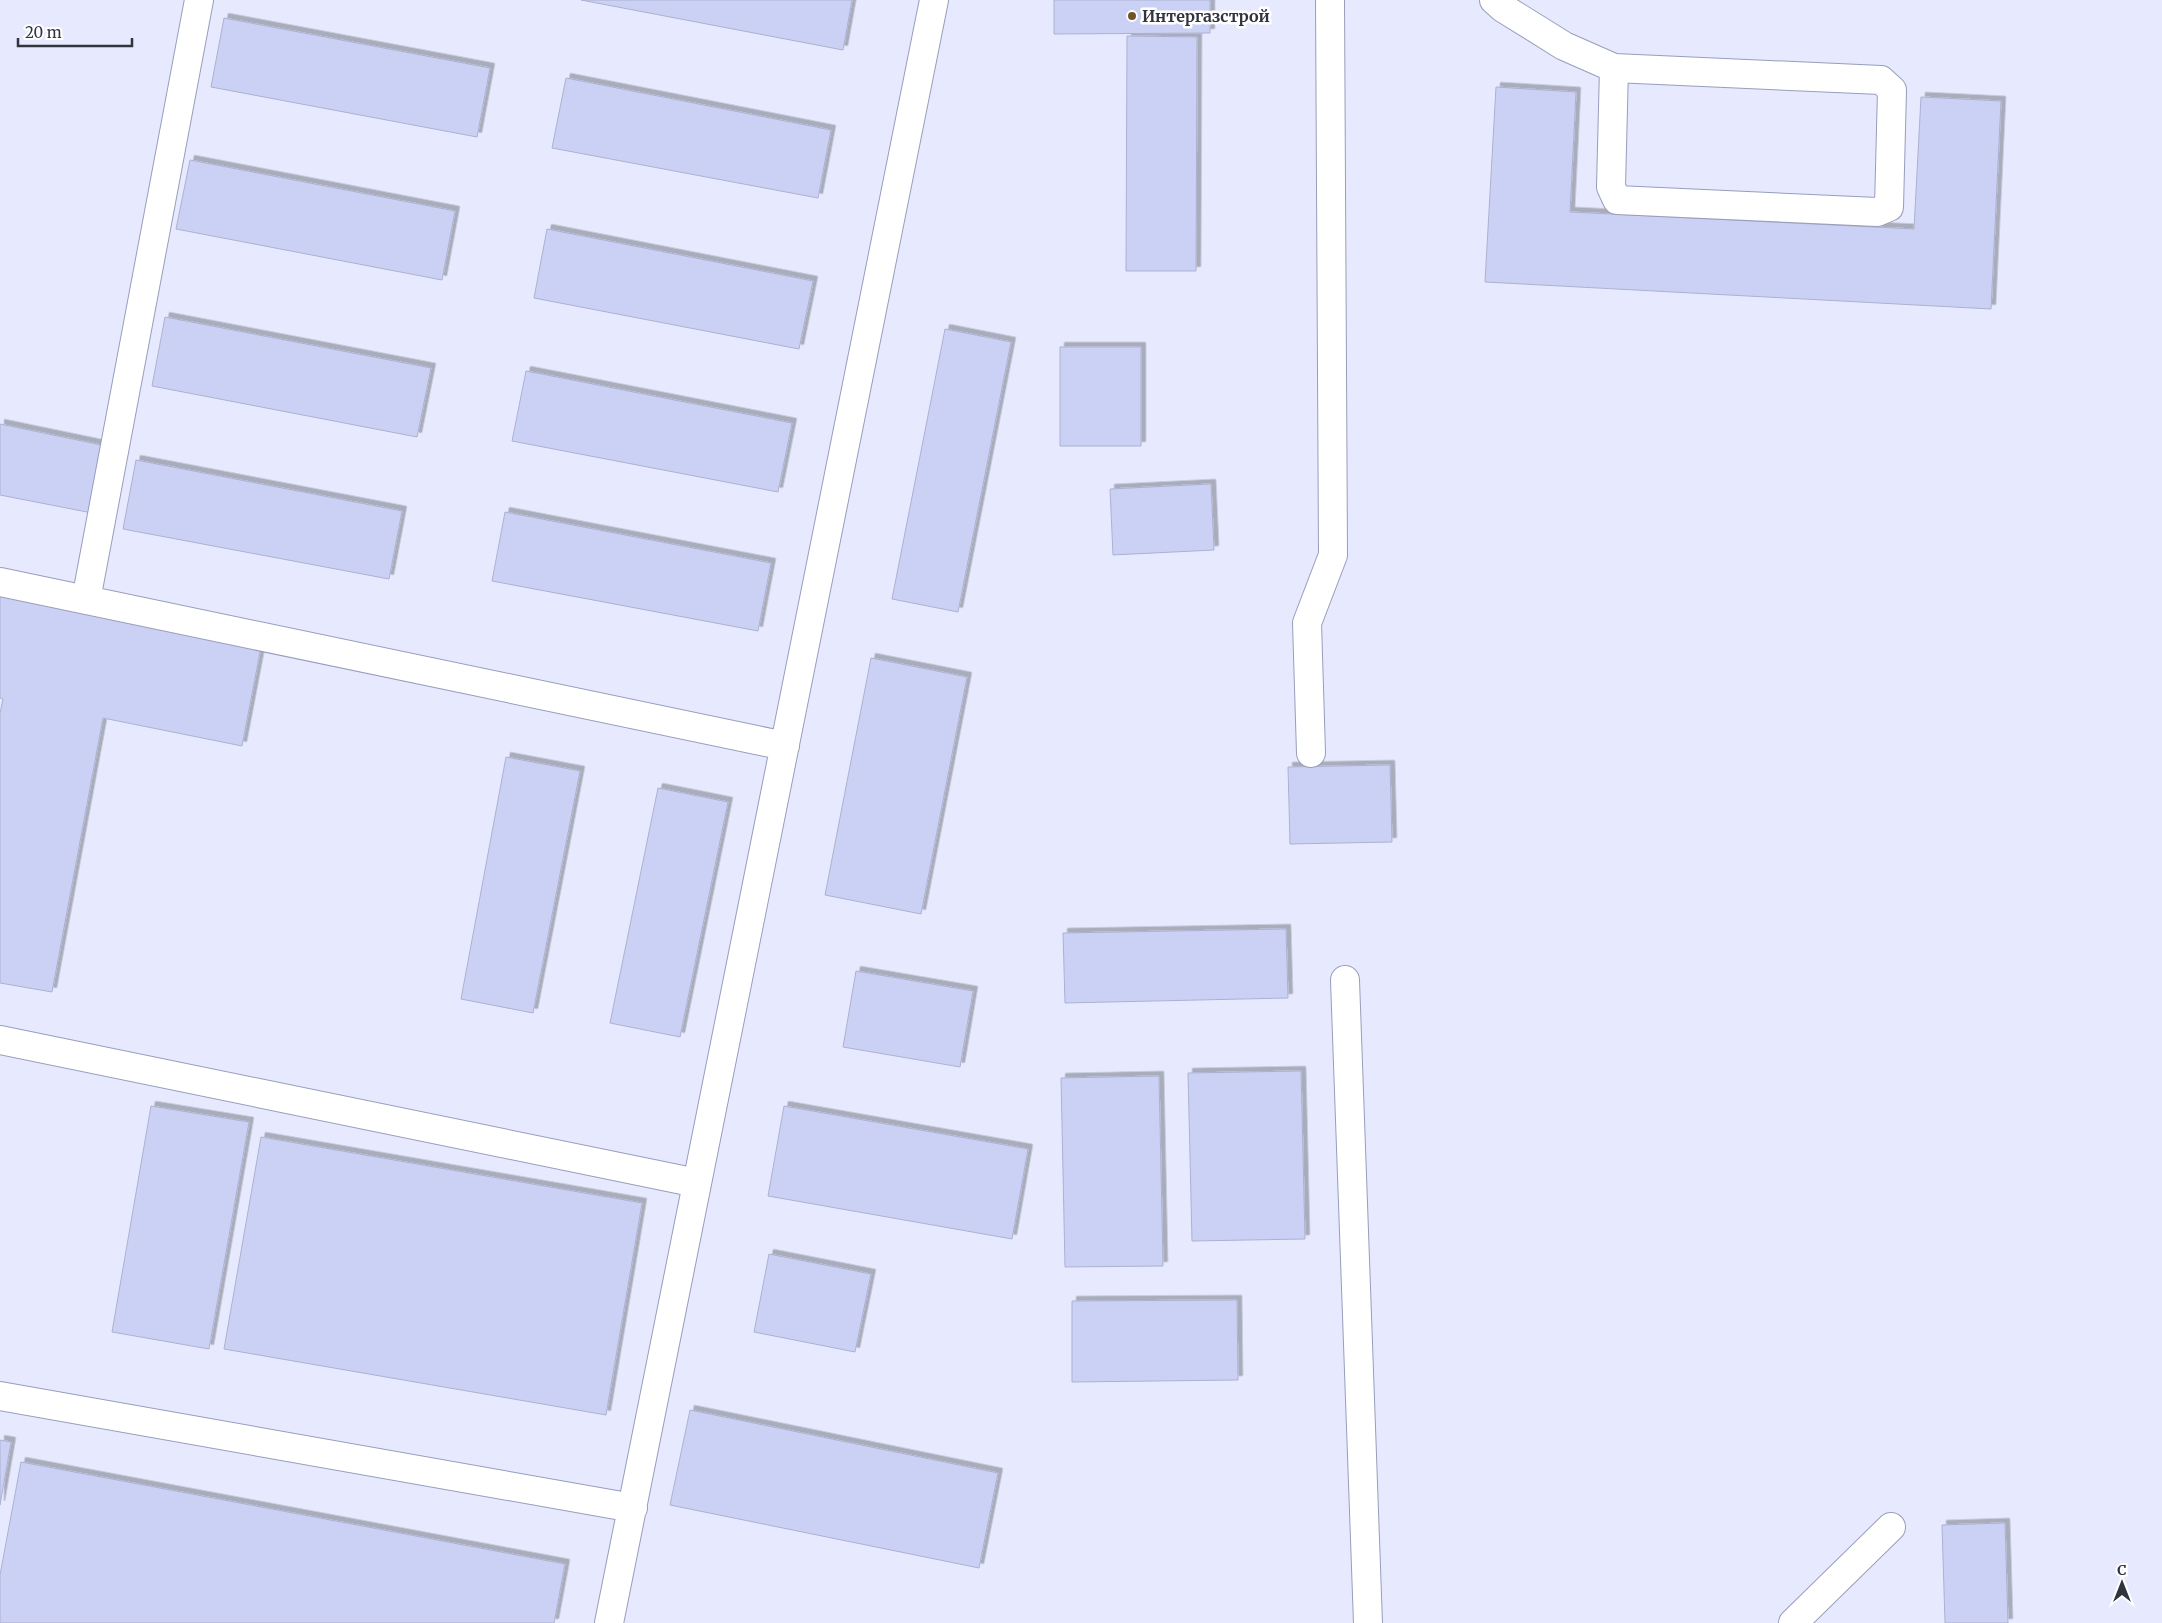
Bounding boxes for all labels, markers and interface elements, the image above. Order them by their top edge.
place label: Интергазстрой [1142,6,1270,26]
marker: Интергазстрой [1126,10,1138,22]
scale bar [18,15,131,47]
text: 20 m [25,23,62,42]
north arrow [2097,1558,2147,1608]
text: С [2117,1561,2127,1579]

